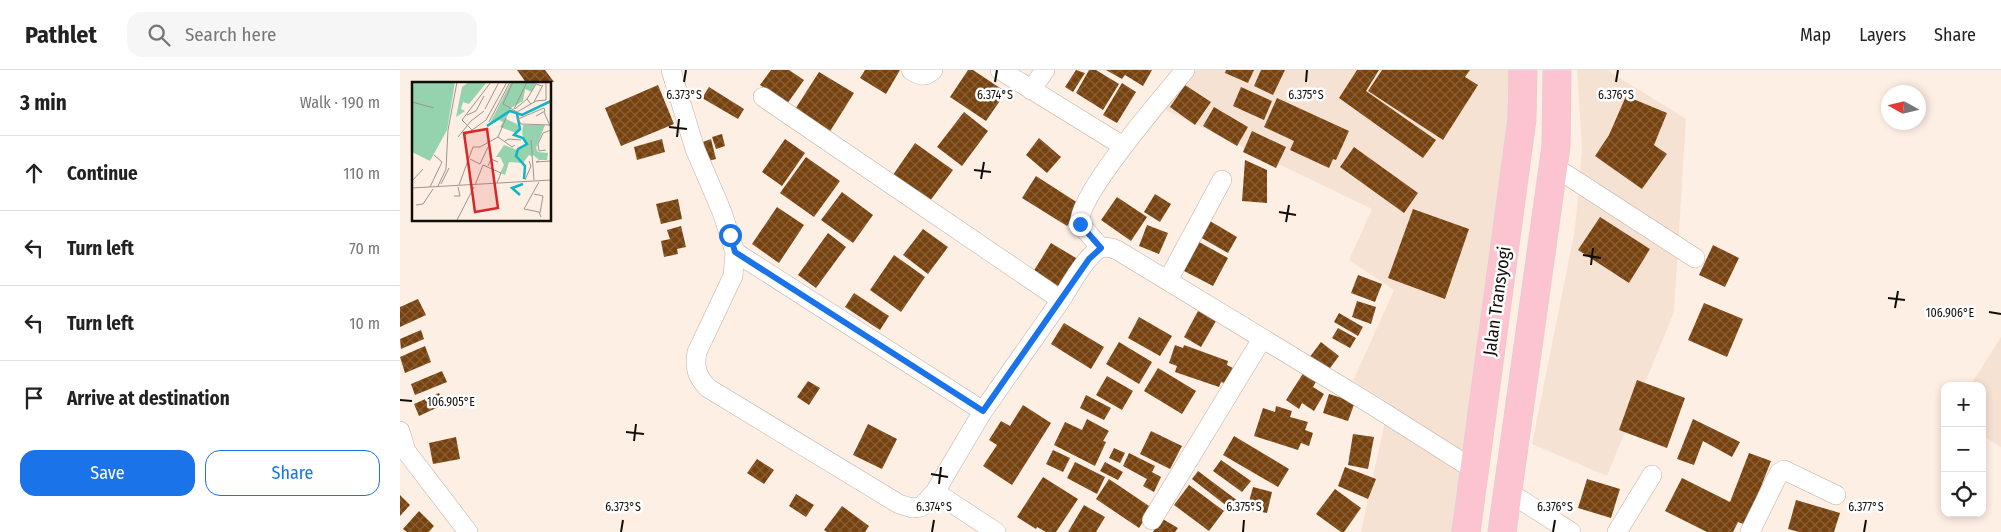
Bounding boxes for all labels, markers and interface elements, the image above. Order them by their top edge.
search box [127,12,477,57]
text: Pathlet [25,21,97,49]
icon: search [145,21,173,49]
text: Search here [185,23,276,46]
text: Map [1800,24,1831,46]
text: Layers [1859,24,1906,46]
text: Share [1934,24,1976,46]
inset map [412,82,551,221]
north arrow [1881,85,1926,130]
text: 6.373°S [666,88,702,102]
text: 6.374°S [977,88,1013,102]
text: 6.375°S [1288,88,1324,102]
text: 6.376°S [1598,88,1634,102]
text: 3 min [20,90,67,116]
text: Walk · 190 m [300,93,380,112]
icon: ahead [20,159,48,187]
text: Continue [67,162,138,185]
text: 110 m [343,164,380,183]
route end [1069,213,1092,236]
route start [719,224,742,247]
icon: left [20,234,48,262]
text: Turn left [67,237,134,260]
text: 70 m [349,239,380,258]
street label: Jalan Transyogi [1478,245,1516,357]
text: 106.906°E [1926,306,1975,320]
icon: left [20,309,48,337]
text: Turn left [67,312,134,335]
text: 10 m [349,314,380,333]
map controls [1941,382,1986,517]
button: + [1941,382,1986,427]
icon: arrive [20,384,48,412]
text: Arrive at destination [67,387,230,410]
text: 106.905°E [427,395,475,409]
button: − [1941,427,1986,472]
button: Save [20,450,195,496]
button: Share [205,450,380,496]
button: locate [1941,472,1986,517]
text: 6.373°S [605,500,641,514]
text: 6.374°S [916,500,952,514]
text: 6.375°S [1226,500,1262,514]
text: 6.376°S [1537,500,1573,514]
text: 6.377°S [1848,500,1884,514]

